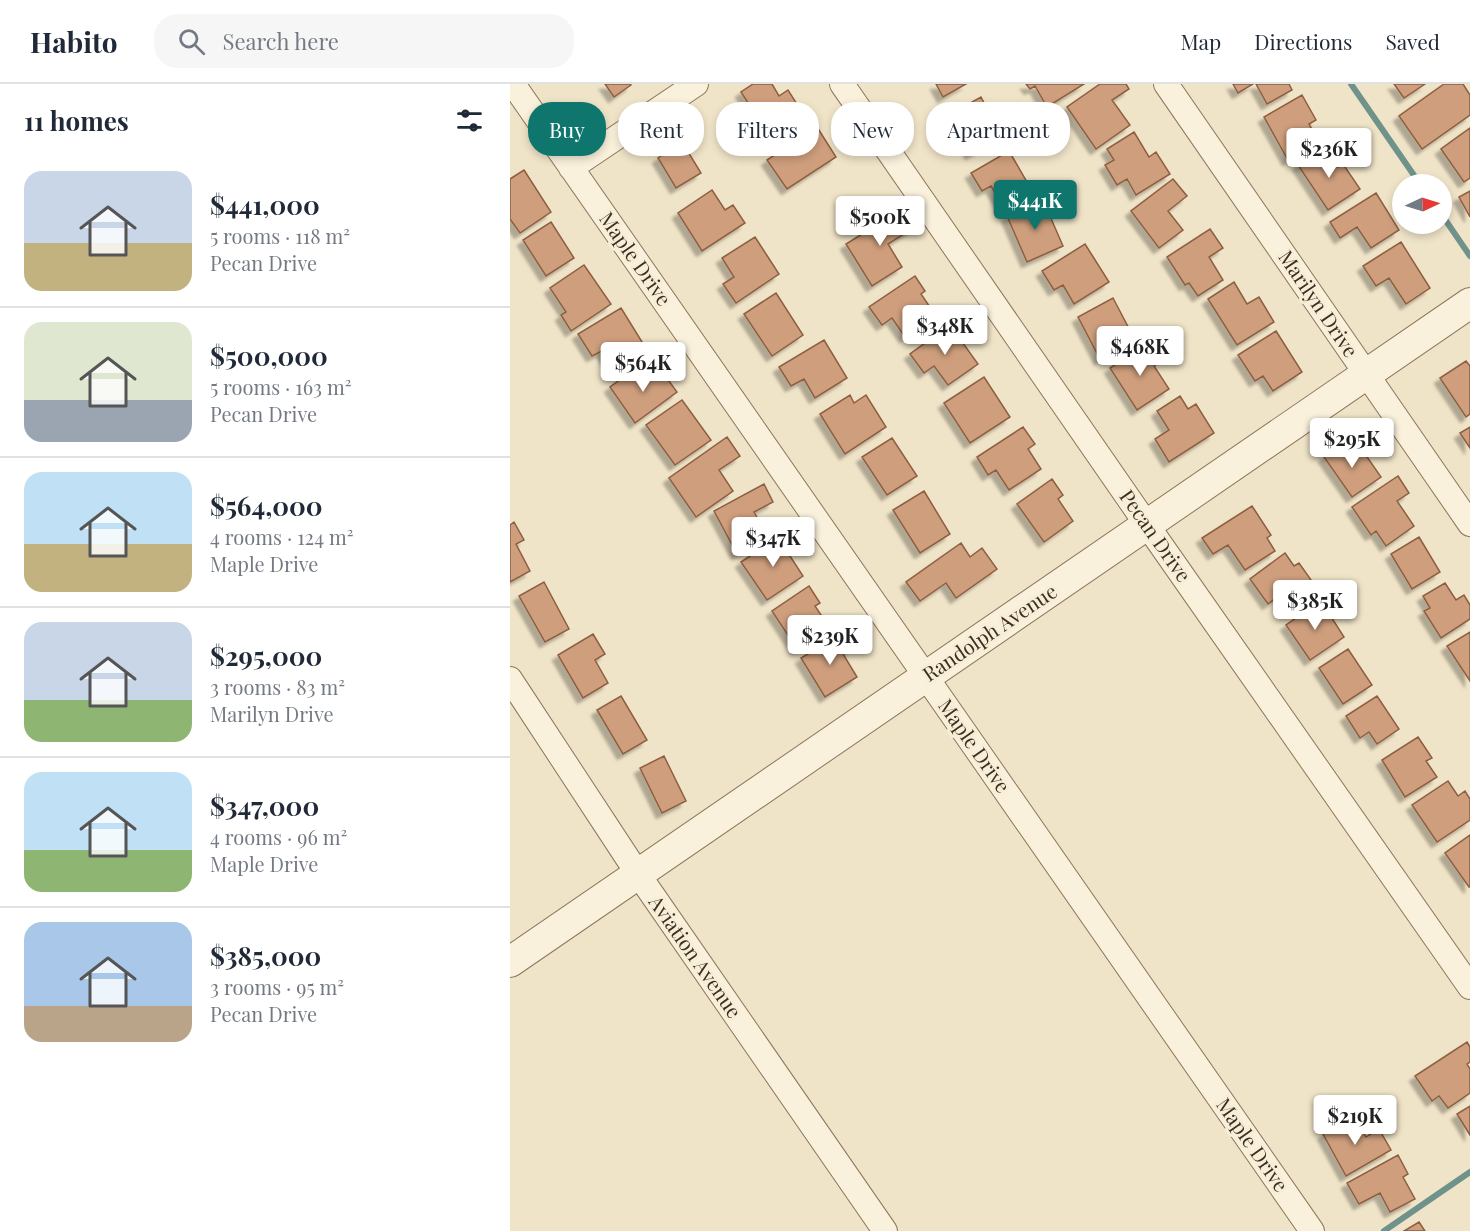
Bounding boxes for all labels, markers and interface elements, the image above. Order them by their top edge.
search box [154,14,574,68]
text: Habito [30,23,118,60]
icon: search [175,25,208,58]
text: Search here [223,26,339,56]
text: Map [1180,27,1221,55]
text: Directions [1254,27,1352,55]
text: Saved [1385,27,1440,55]
chip: Buy [528,102,606,156]
chip: Rent [618,102,704,156]
chip: Filters [716,102,819,156]
chip: New [831,102,914,156]
chip: Apartment [926,102,1070,156]
text: 11 homes [24,103,129,138]
icon: filters [453,104,486,137]
pin: $236K [1287,128,1371,179]
text: $236K [1300,134,1358,161]
north arrow [1392,174,1452,234]
map controls [1392,174,1452,234]
pin: $441K [993,180,1077,231]
text: $441K [1008,186,1062,213]
text: $441,000 [210,187,320,222]
icon: home [72,195,144,267]
pin: $500K [838,196,922,247]
text: $500K [850,202,910,229]
street label: Maple Drive [594,206,678,310]
text: 5 rooms · 118 m² [210,222,350,249]
street label: Marilyn Drive [1273,244,1365,362]
text: Pecan Drive [210,249,317,276]
pin: $348K [903,305,987,356]
text: $348K [916,311,974,338]
pin: $468K [1098,326,1182,377]
text: $468K [1111,332,1169,359]
text: $500,000 [210,338,328,373]
pin: $564K [601,342,685,393]
icon: home [72,346,144,418]
text: $564K [615,348,671,375]
text: 5 rooms · 163 m² [210,373,352,400]
text: Pecan Drive [210,400,317,427]
pin: $295K [1310,418,1394,469]
text: $295K [1324,424,1380,451]
street label: Pecan Drive [1114,484,1198,587]
text: $564,000 [210,488,323,523]
icon: home [72,496,144,568]
pin: $347K [731,517,815,568]
text: 4 rooms · 124 m² [210,523,354,550]
text: $347K [746,523,800,550]
text: Maple Drive [210,550,318,577]
street label: Randolph Avenue [917,577,1062,687]
pin: $385K [1273,580,1357,631]
text: $385K [1287,586,1343,613]
pin: $239K [788,615,872,666]
text: $239K [801,621,859,648]
text: $295,000 [210,638,322,673]
icon: home [72,646,144,718]
text: 3 rooms · 83 m² [210,673,345,700]
street label: Maple Drive [933,693,1017,797]
text: Marilyn Drive [210,700,334,727]
text: $347,000 [210,788,319,823]
icon: home [72,796,144,868]
text: 4 rooms · 96 m² [210,823,347,850]
text: Maple Drive [210,850,318,877]
street label: Aviation Avenue [643,888,749,1023]
text: $385,000 [210,938,321,973]
icon: home [72,946,144,1018]
text: 3 rooms · 95 m² [210,973,344,1000]
text: Pecan Drive [210,1000,317,1027]
street label: Maple Drive [1211,1092,1295,1196]
pin: $219K [1313,1095,1397,1146]
text: $219K [1328,1101,1382,1128]

